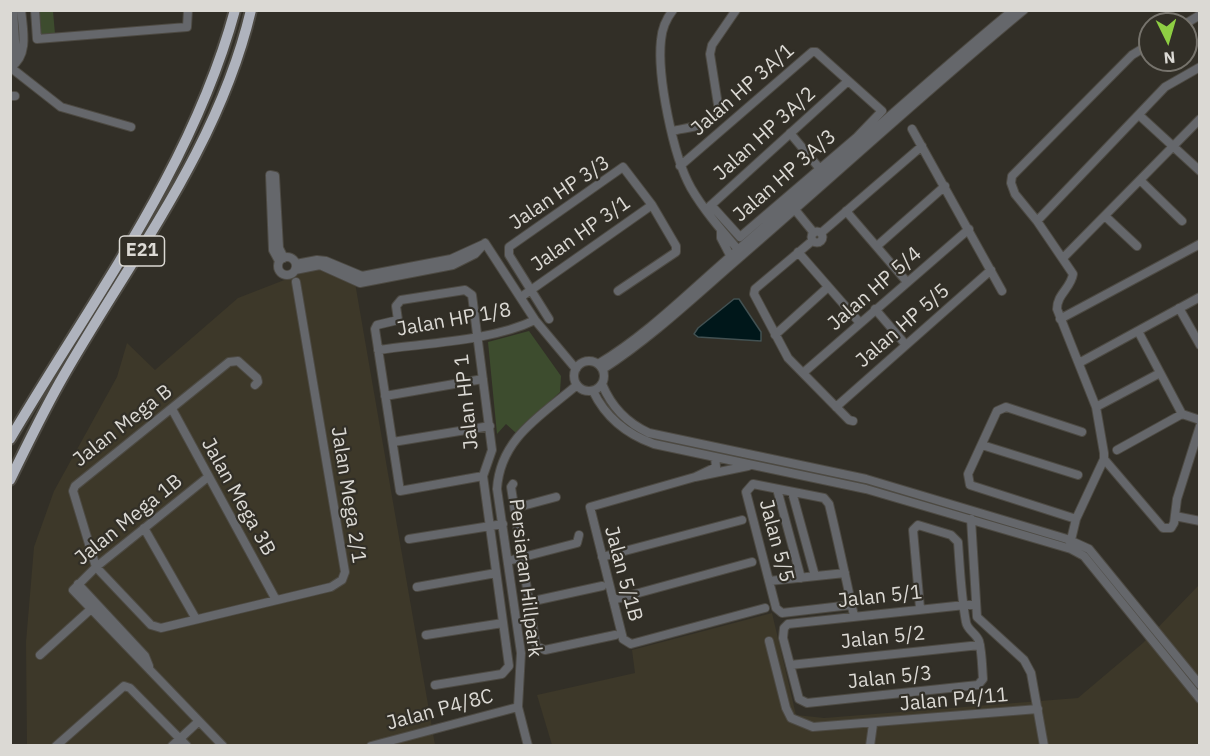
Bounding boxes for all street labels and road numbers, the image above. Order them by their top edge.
street label: Jalan HP 3A/1 [687,39,799,141]
street label: Jalan HP 3A/2 [709,82,821,186]
street label: Jalan HP 3A/3 [729,125,841,227]
street label: Jalan HP 3/3 [505,151,615,235]
street label: Jalan HP 3/1 [527,191,635,277]
road number: E21 [120,236,164,266]
street label: Jalan HP 5/4 [823,242,927,336]
street label: Jalan HP 5/5 [851,279,955,373]
street label: Jalan HP 1/8 [395,298,513,342]
street label: Jalan HP 1 [450,353,484,451]
street label: Jalan Mega B [69,380,177,472]
street label: Jalan Mega 2/1 [325,425,371,565]
street label: Jalan Mega 3B [196,434,280,560]
street label: Jalan Mega 1B [70,469,188,571]
street label: Persiaran Hillpark [503,497,547,659]
street label: Jalan 5/5 [753,497,799,585]
street label: Jalan 5/1B [599,524,647,624]
street label: Jalan 5/1 [837,581,923,613]
street label: Jalan 5/2 [840,622,926,654]
street label: Jalan 5/3 [847,662,933,694]
street label: Jalan P4/11 [899,683,1009,717]
street label: Jalan P4/8C [384,684,496,736]

